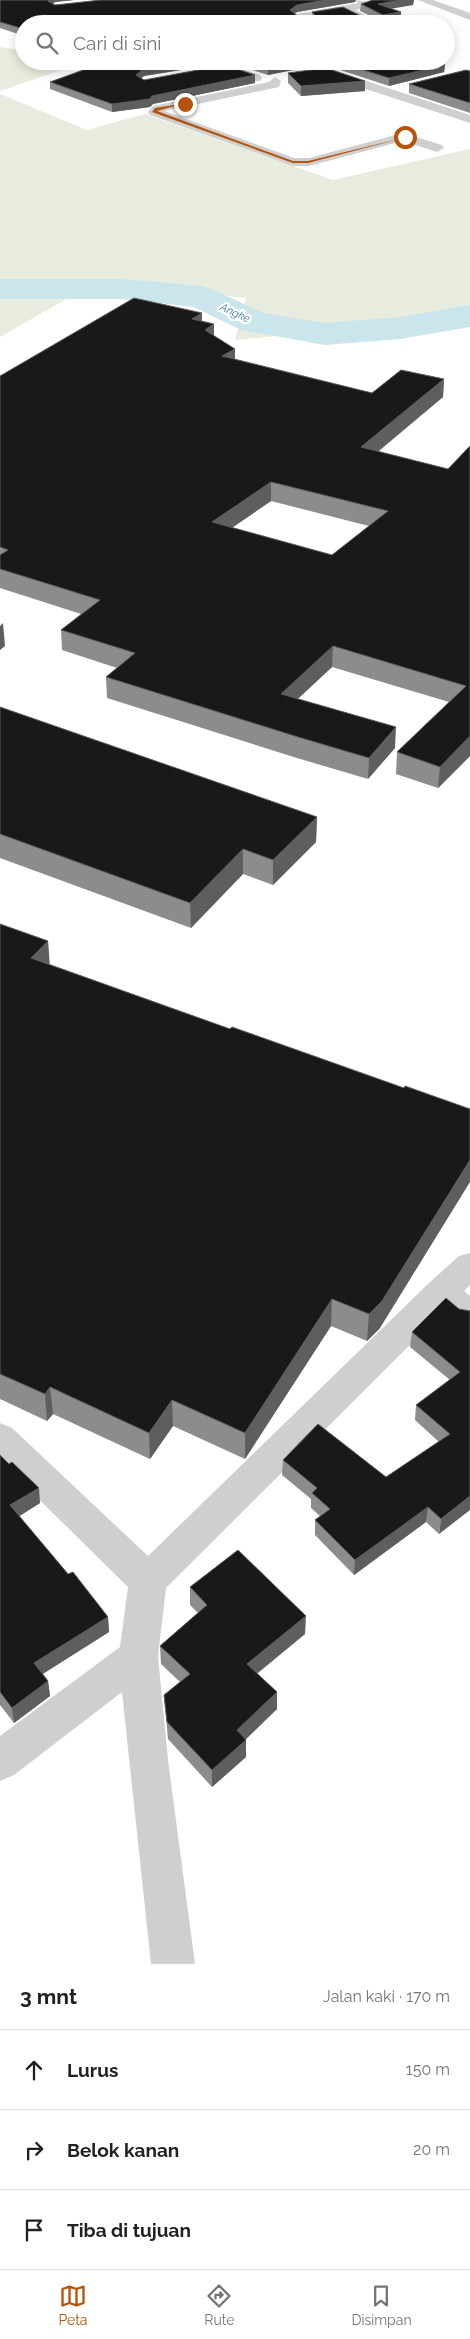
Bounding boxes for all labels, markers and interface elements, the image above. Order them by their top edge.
search box [15,15,455,70]
icon: search [33,29,61,57]
text: Cari di sini [73,32,161,54]
route end [174,93,197,116]
route start [394,126,417,149]
water label: Angke [217,300,252,326]
text: 3 mnt [20,1984,77,2009]
text: Jalan kaki · 170 m [323,1987,450,2006]
icon: ahead [20,2056,48,2084]
text: Lurus [67,2059,118,2081]
text: 150 m [406,2060,450,2079]
icon: right [20,2136,48,2164]
text: Belok kanan [67,2139,179,2161]
text: 20 m [413,2140,450,2159]
icon: arrive [20,2216,48,2244]
text: Tiba di tujuan [67,2219,191,2241]
tab: Peta [58,2282,87,2328]
tab: Rute [204,2282,235,2328]
tab: Disimpan [351,2282,412,2328]

